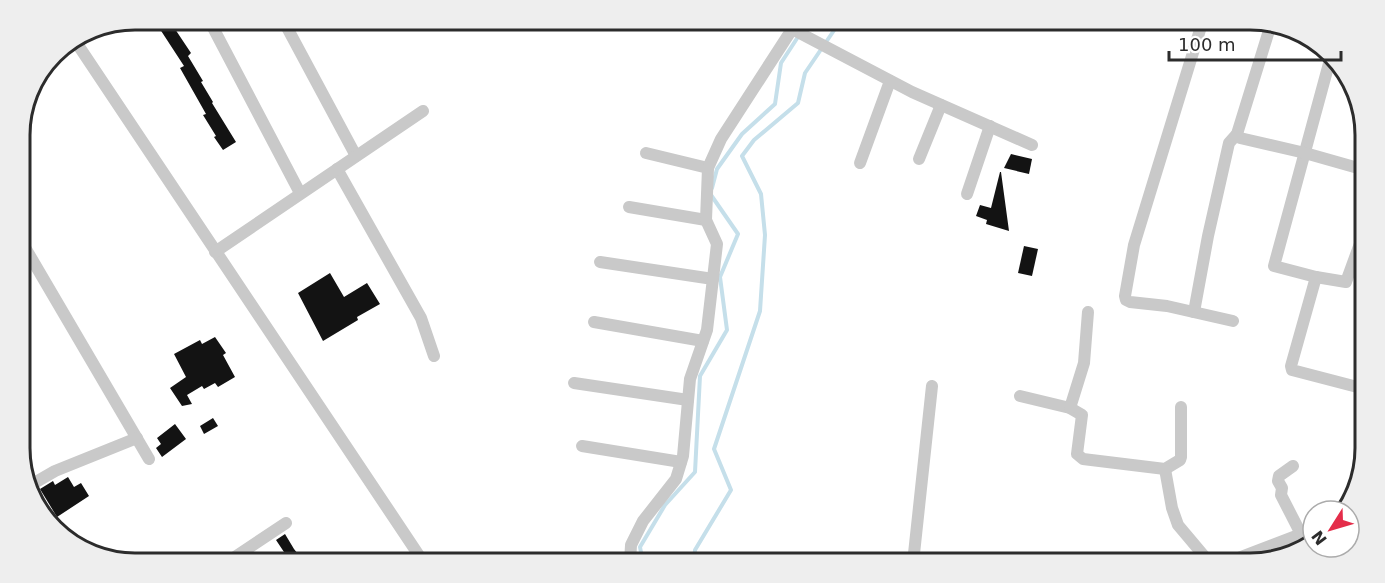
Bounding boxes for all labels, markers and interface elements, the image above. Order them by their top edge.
scale bar [1169,24,1342,62]
text: 100 m [1178,34,1236,55]
north arrow [1301,499,1361,559]
text: N [1308,527,1331,549]

